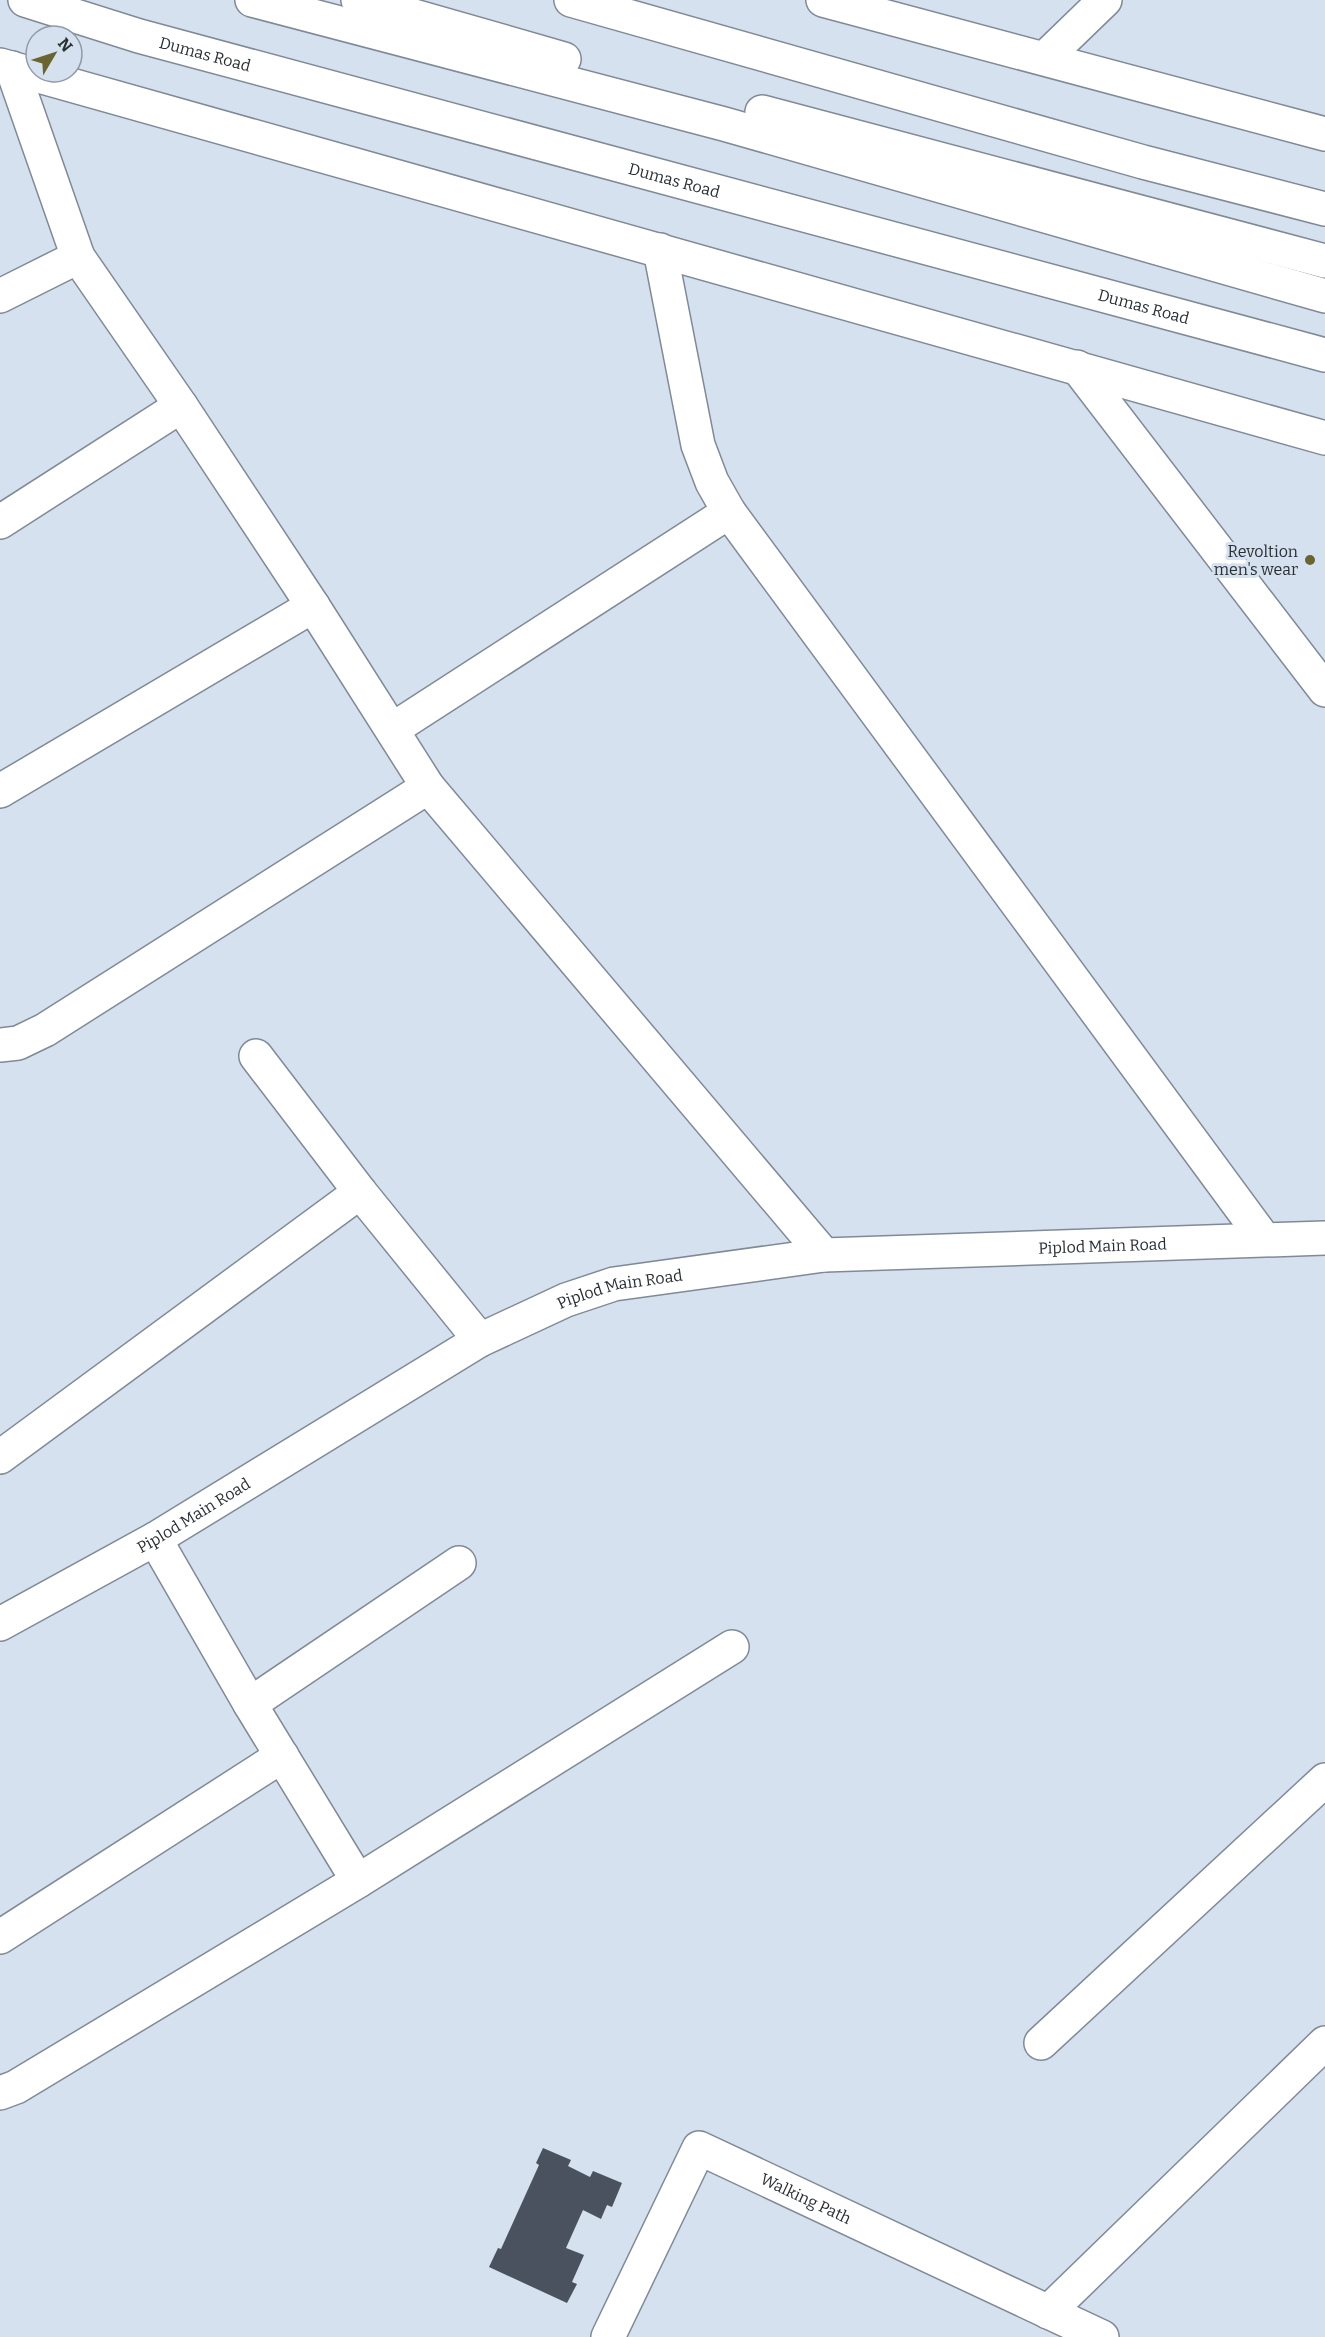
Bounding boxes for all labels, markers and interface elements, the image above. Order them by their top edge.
north arrow [24,24,84,84]
street label: Dumas Road [157,32,253,75]
text: N [54,34,77,56]
street label: Dumas Road [627,159,723,201]
street label: Dumas Road [1096,285,1192,328]
place label: Revoltion men's wear [1214,542,1298,579]
marker: Revoltion men's wear [1303,553,1317,567]
street label: Piplod Main Road [1038,1234,1168,1257]
street label: Piplod Main Road [554,1265,684,1312]
street label: Piplod Main Road [134,1473,254,1557]
street label: Walking Path [758,2169,854,2228]

